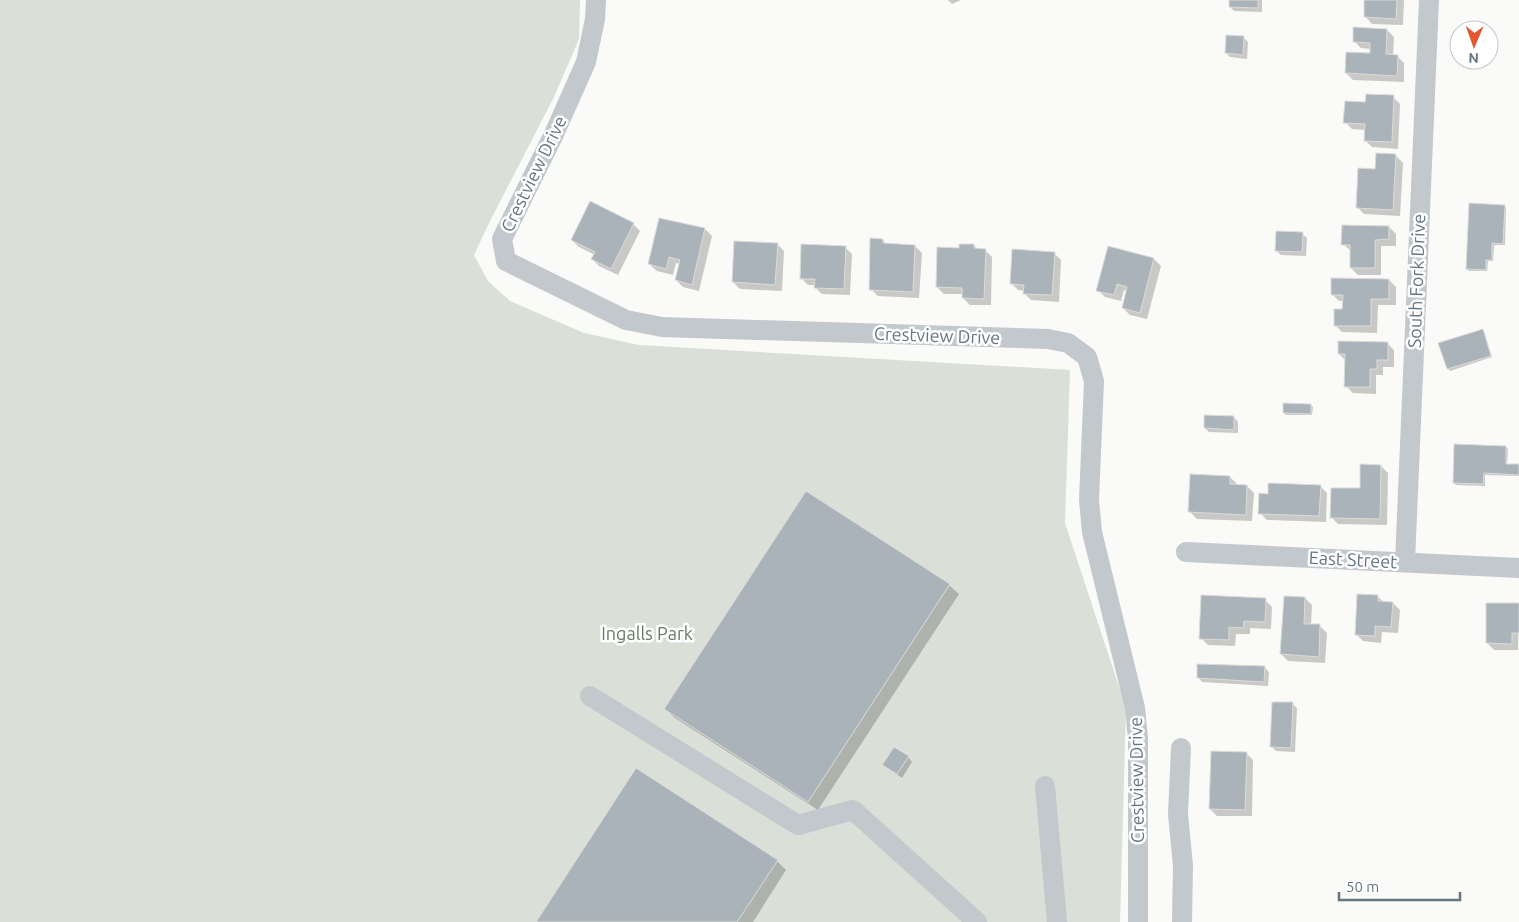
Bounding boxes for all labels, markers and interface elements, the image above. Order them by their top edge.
north arrow [1449,20,1499,70]
text: N [1468,50,1479,66]
street label: Crestview Drive [496,112,570,235]
street label: South Fork Drive [1404,214,1428,348]
street label: Crestview Drive [874,323,1001,347]
street label: East Street [1308,547,1398,571]
park label: Ingalls Park [601,623,693,643]
street label: Crestview Drive [1125,717,1147,843]
scale bar [1339,870,1460,902]
text: 50 m [1346,878,1379,895]

